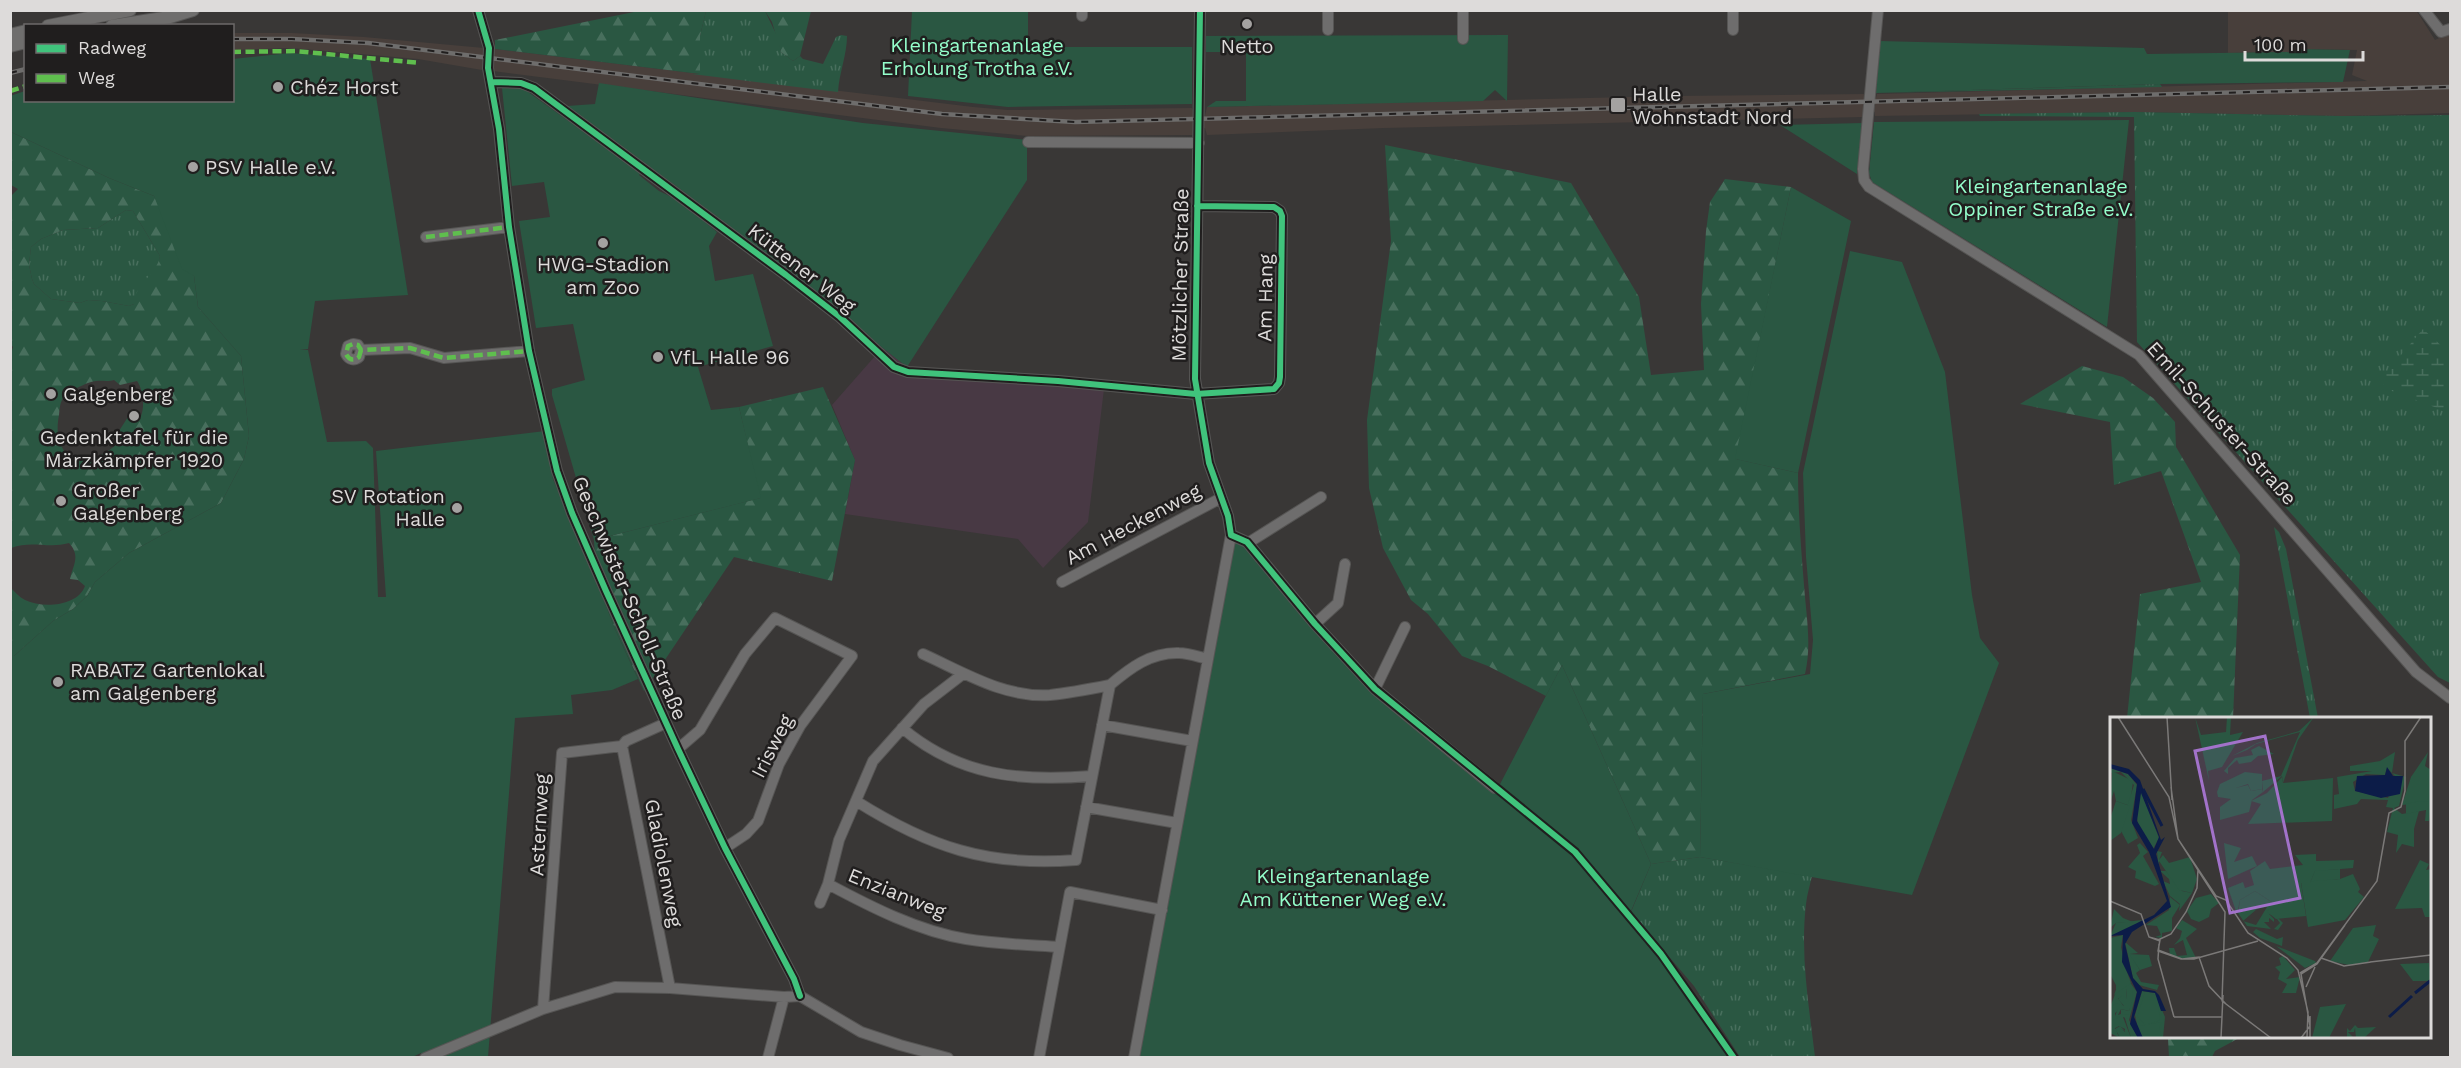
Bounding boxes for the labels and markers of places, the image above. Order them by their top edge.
marker: Netto [1240,17,1254,31]
place label: Netto [1220,34,1274,58]
place label: Chéz Horst [290,75,399,99]
marker: Chéz Horst [271,80,285,94]
place label: Halle Wohnstadt Nord [1632,82,1792,129]
marker: Halle Wohnstadt Nord [1609,96,1627,114]
place label: PSV Halle e.V. [205,155,336,179]
marker: PSV Halle e.V. [186,160,200,174]
marker: HWG-Stadion am Zoo [596,236,610,250]
place label: HWG-Stadion am Zoo [537,252,669,299]
place label: VfL Halle 96 [670,345,790,369]
marker: VfL Halle 96 [651,350,665,364]
place label: Galgenberg [63,382,172,406]
marker: Galgenberg [44,387,58,401]
marker: Gedenktafel für die Märzkämpfer 1920 [127,409,141,423]
place label: Gedenktafel für die Märzkämpfer 1920 [40,425,228,472]
place label: Großer Galgenberg [73,478,182,525]
place label: SV Rotation Halle [331,484,445,531]
marker: Großer Galgenberg [54,494,68,508]
marker: SV Rotation Halle [450,501,464,515]
place label: RABATZ Gartenlokal am Galgenberg [70,658,265,705]
marker: RABATZ Gartenlokal am Galgenberg [51,675,65,689]

